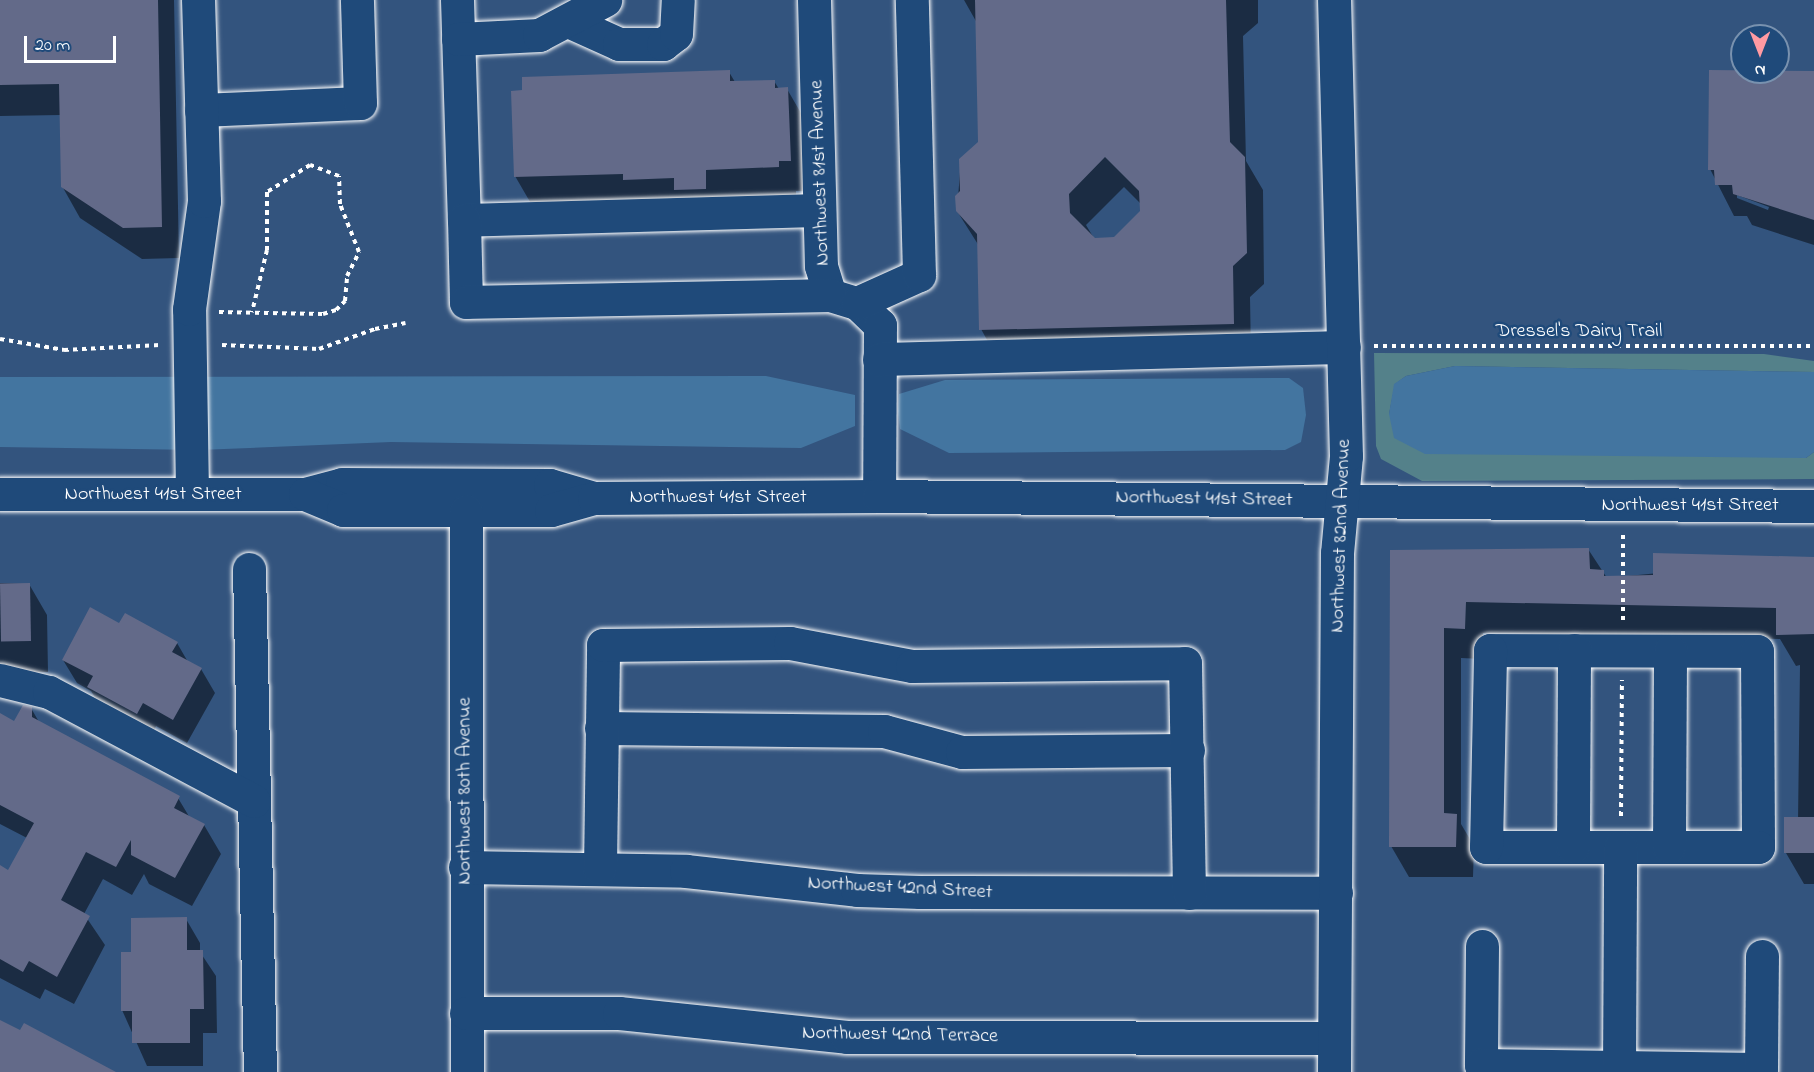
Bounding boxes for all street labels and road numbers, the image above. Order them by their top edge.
street label: Northwest 81st Avenue [805,80,835,266]
street label: Dressel's Dairy Trail [1496,319,1662,343]
street label: Northwest 82nd Avenue [1326,439,1356,633]
street label: Northwest 41st Street [64,482,242,506]
street label: Northwest 41st Street [629,485,807,509]
street label: Northwest 41st Street [1115,485,1293,513]
street label: Northwest 41st Street [1601,493,1779,517]
street label: Northwest 80th Avenue [453,697,477,885]
street label: Northwest 42nd Street [807,871,993,905]
street label: Northwest 42nd Terrace [802,1021,998,1049]

